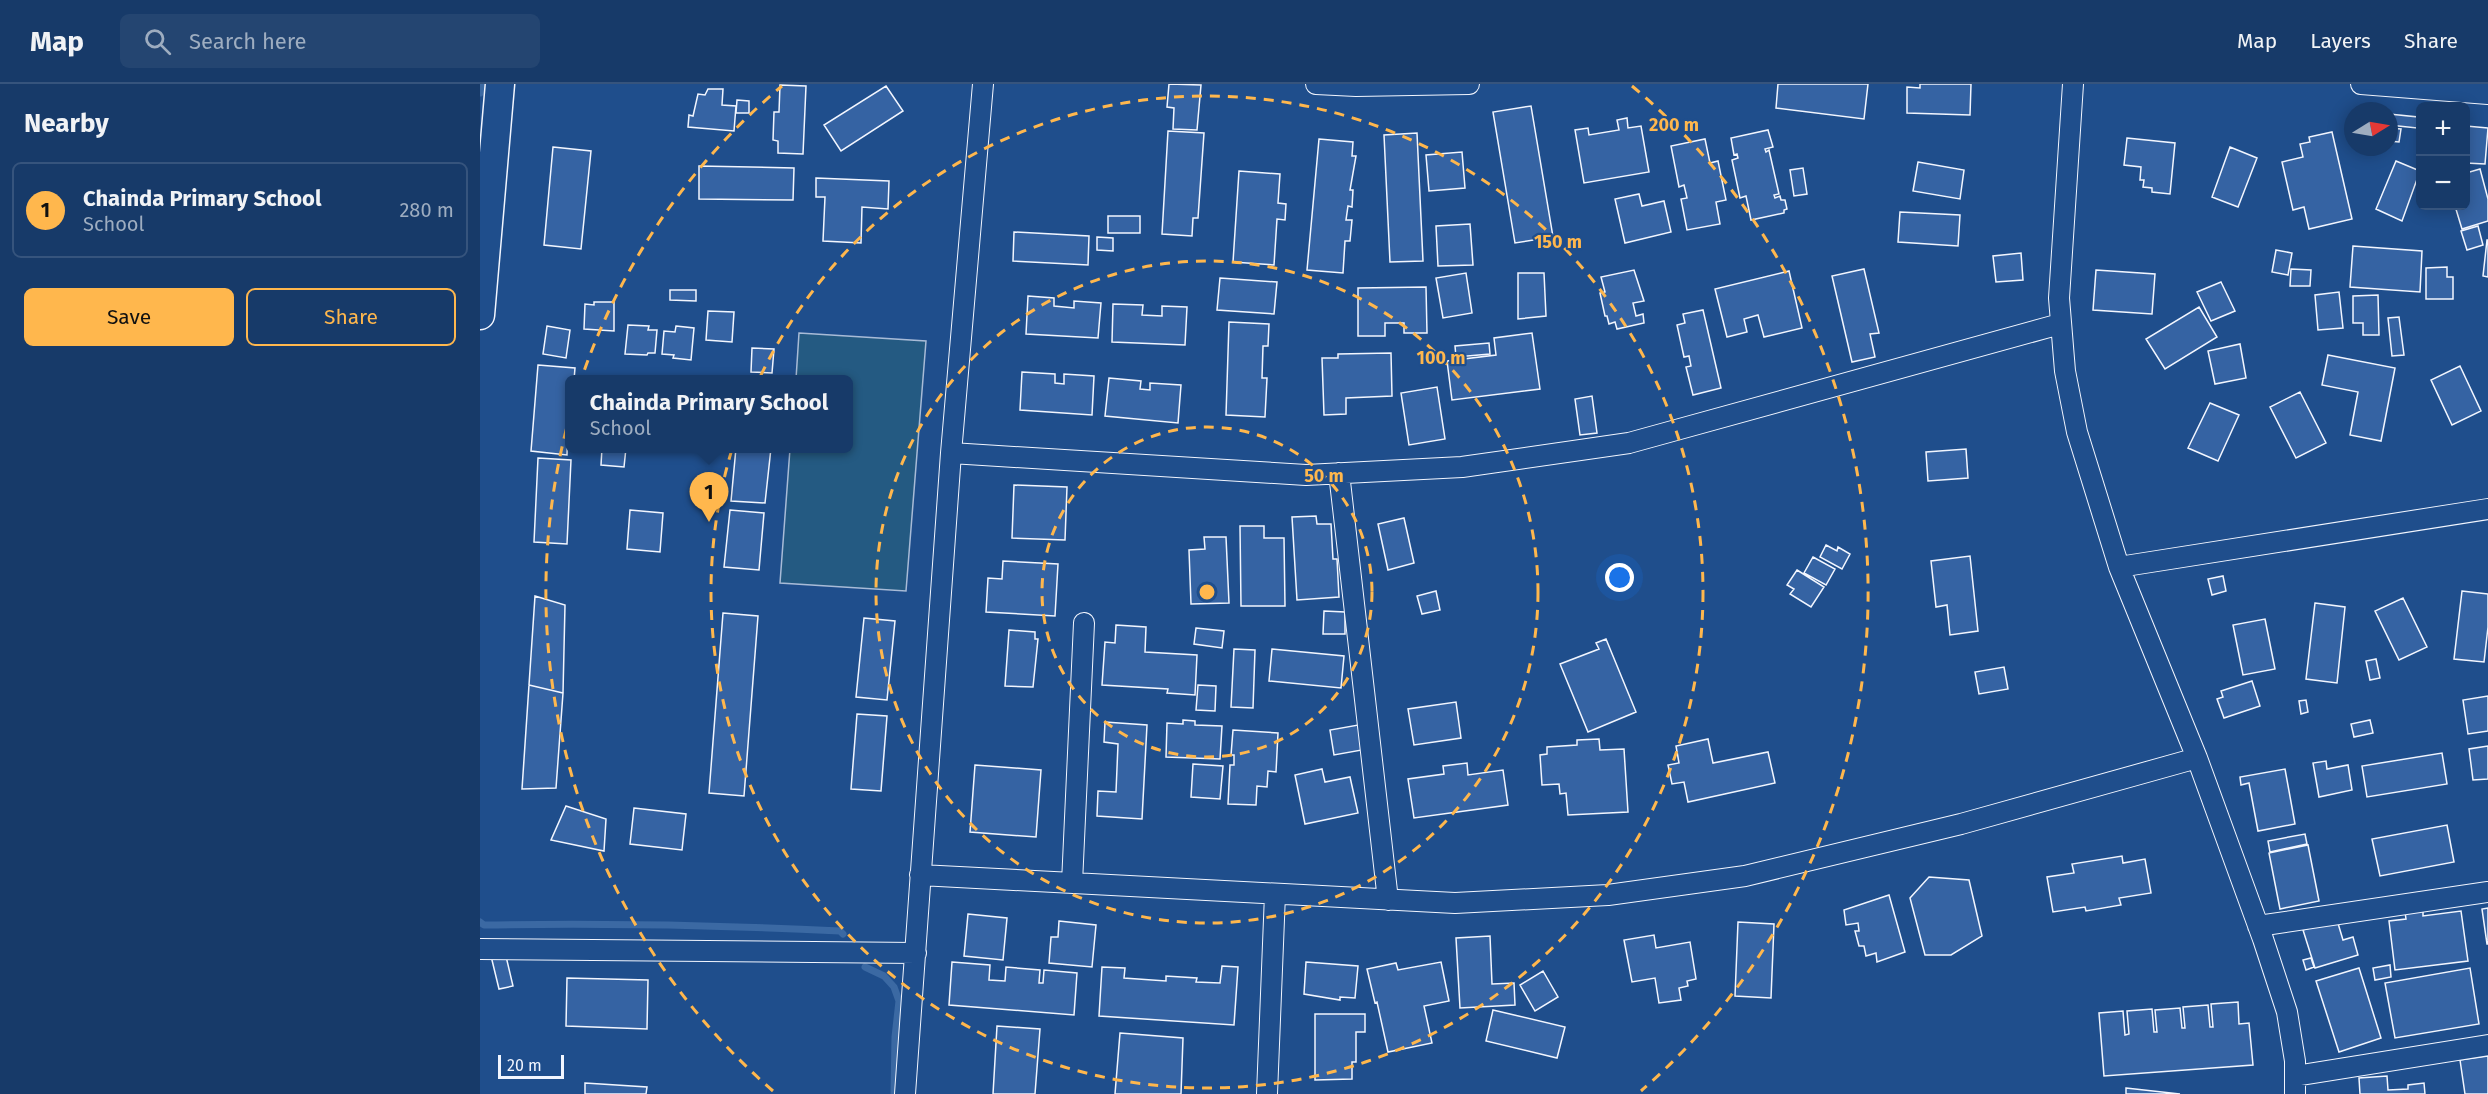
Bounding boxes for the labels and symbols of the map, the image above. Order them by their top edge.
north arrow [2344,102,2398,156]
text: 200 m [1649,114,1699,136]
text: 150 m [1534,231,1582,253]
text: 100 m [1417,347,1465,369]
text: 50 m [1304,465,1344,487]
pin: 1 [690,472,728,522]
your location [1605,563,1634,592]
centre of rings [1197,582,1217,602]
scale bar [498,1052,564,1080]

